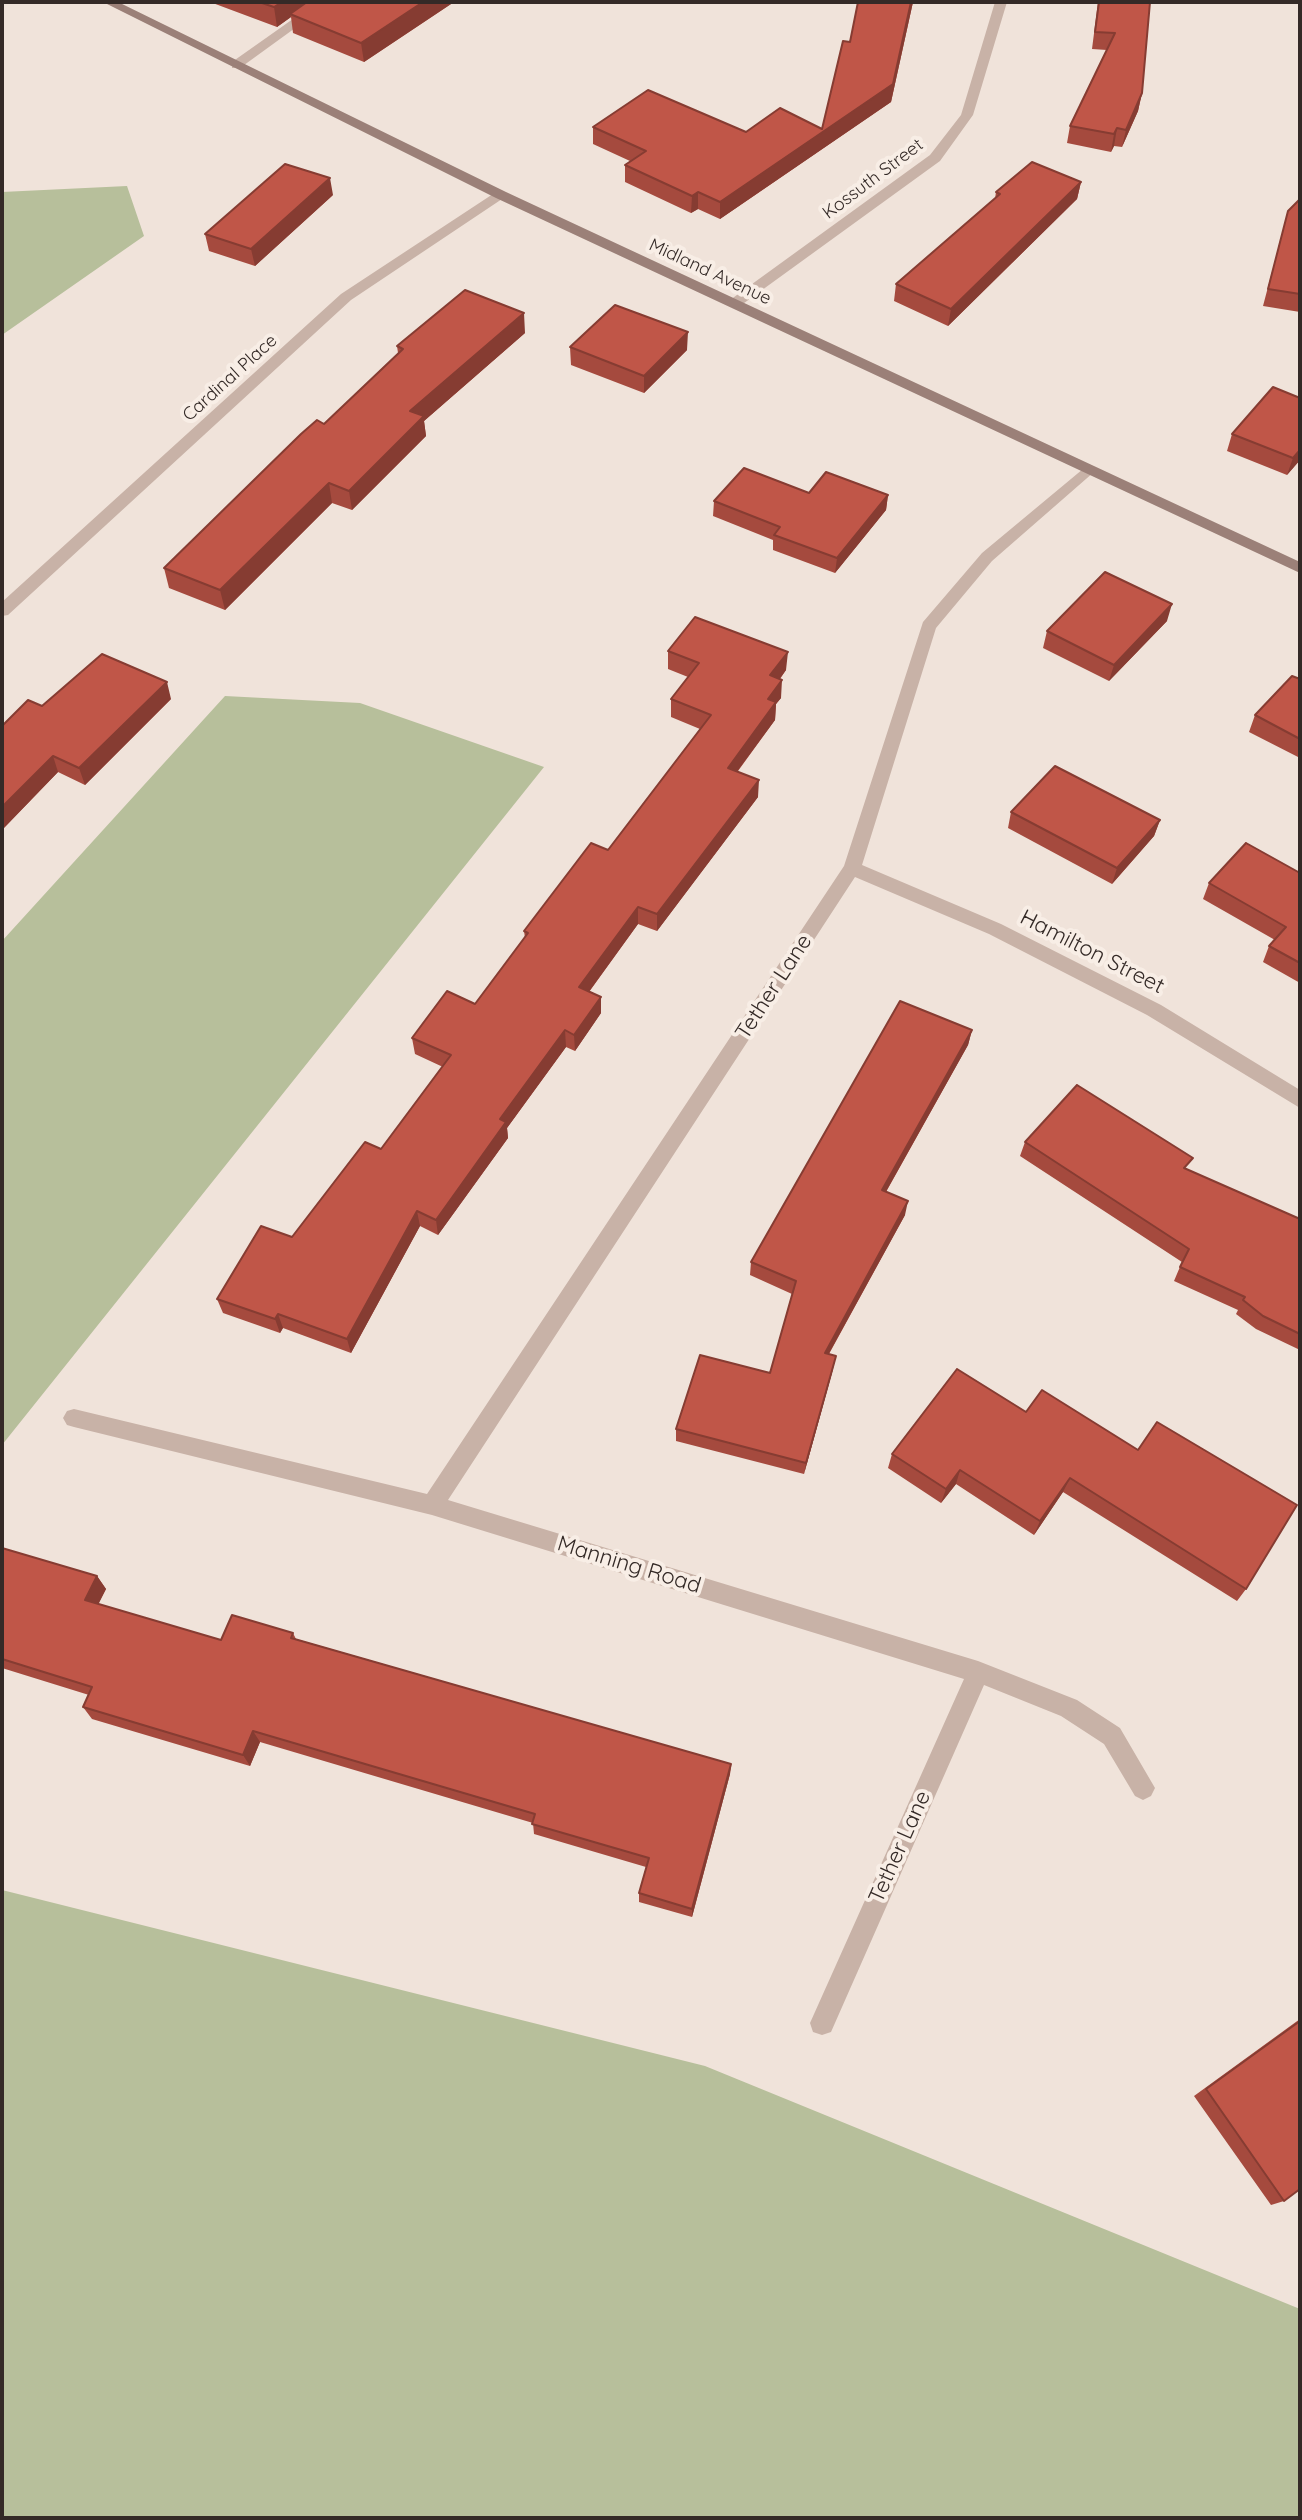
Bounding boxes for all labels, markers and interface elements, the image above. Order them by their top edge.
street label: Kossuth Street [819,134,927,224]
street label: Midland Avenue [645,234,775,310]
street label: Cardinal Place [178,330,282,426]
street label: Hamilton Street [1015,904,1169,1000]
street label: Tether Lane [730,929,818,1045]
street label: Manning Road [554,1531,704,1599]
street label: Tether Lane [864,1787,936,1907]

